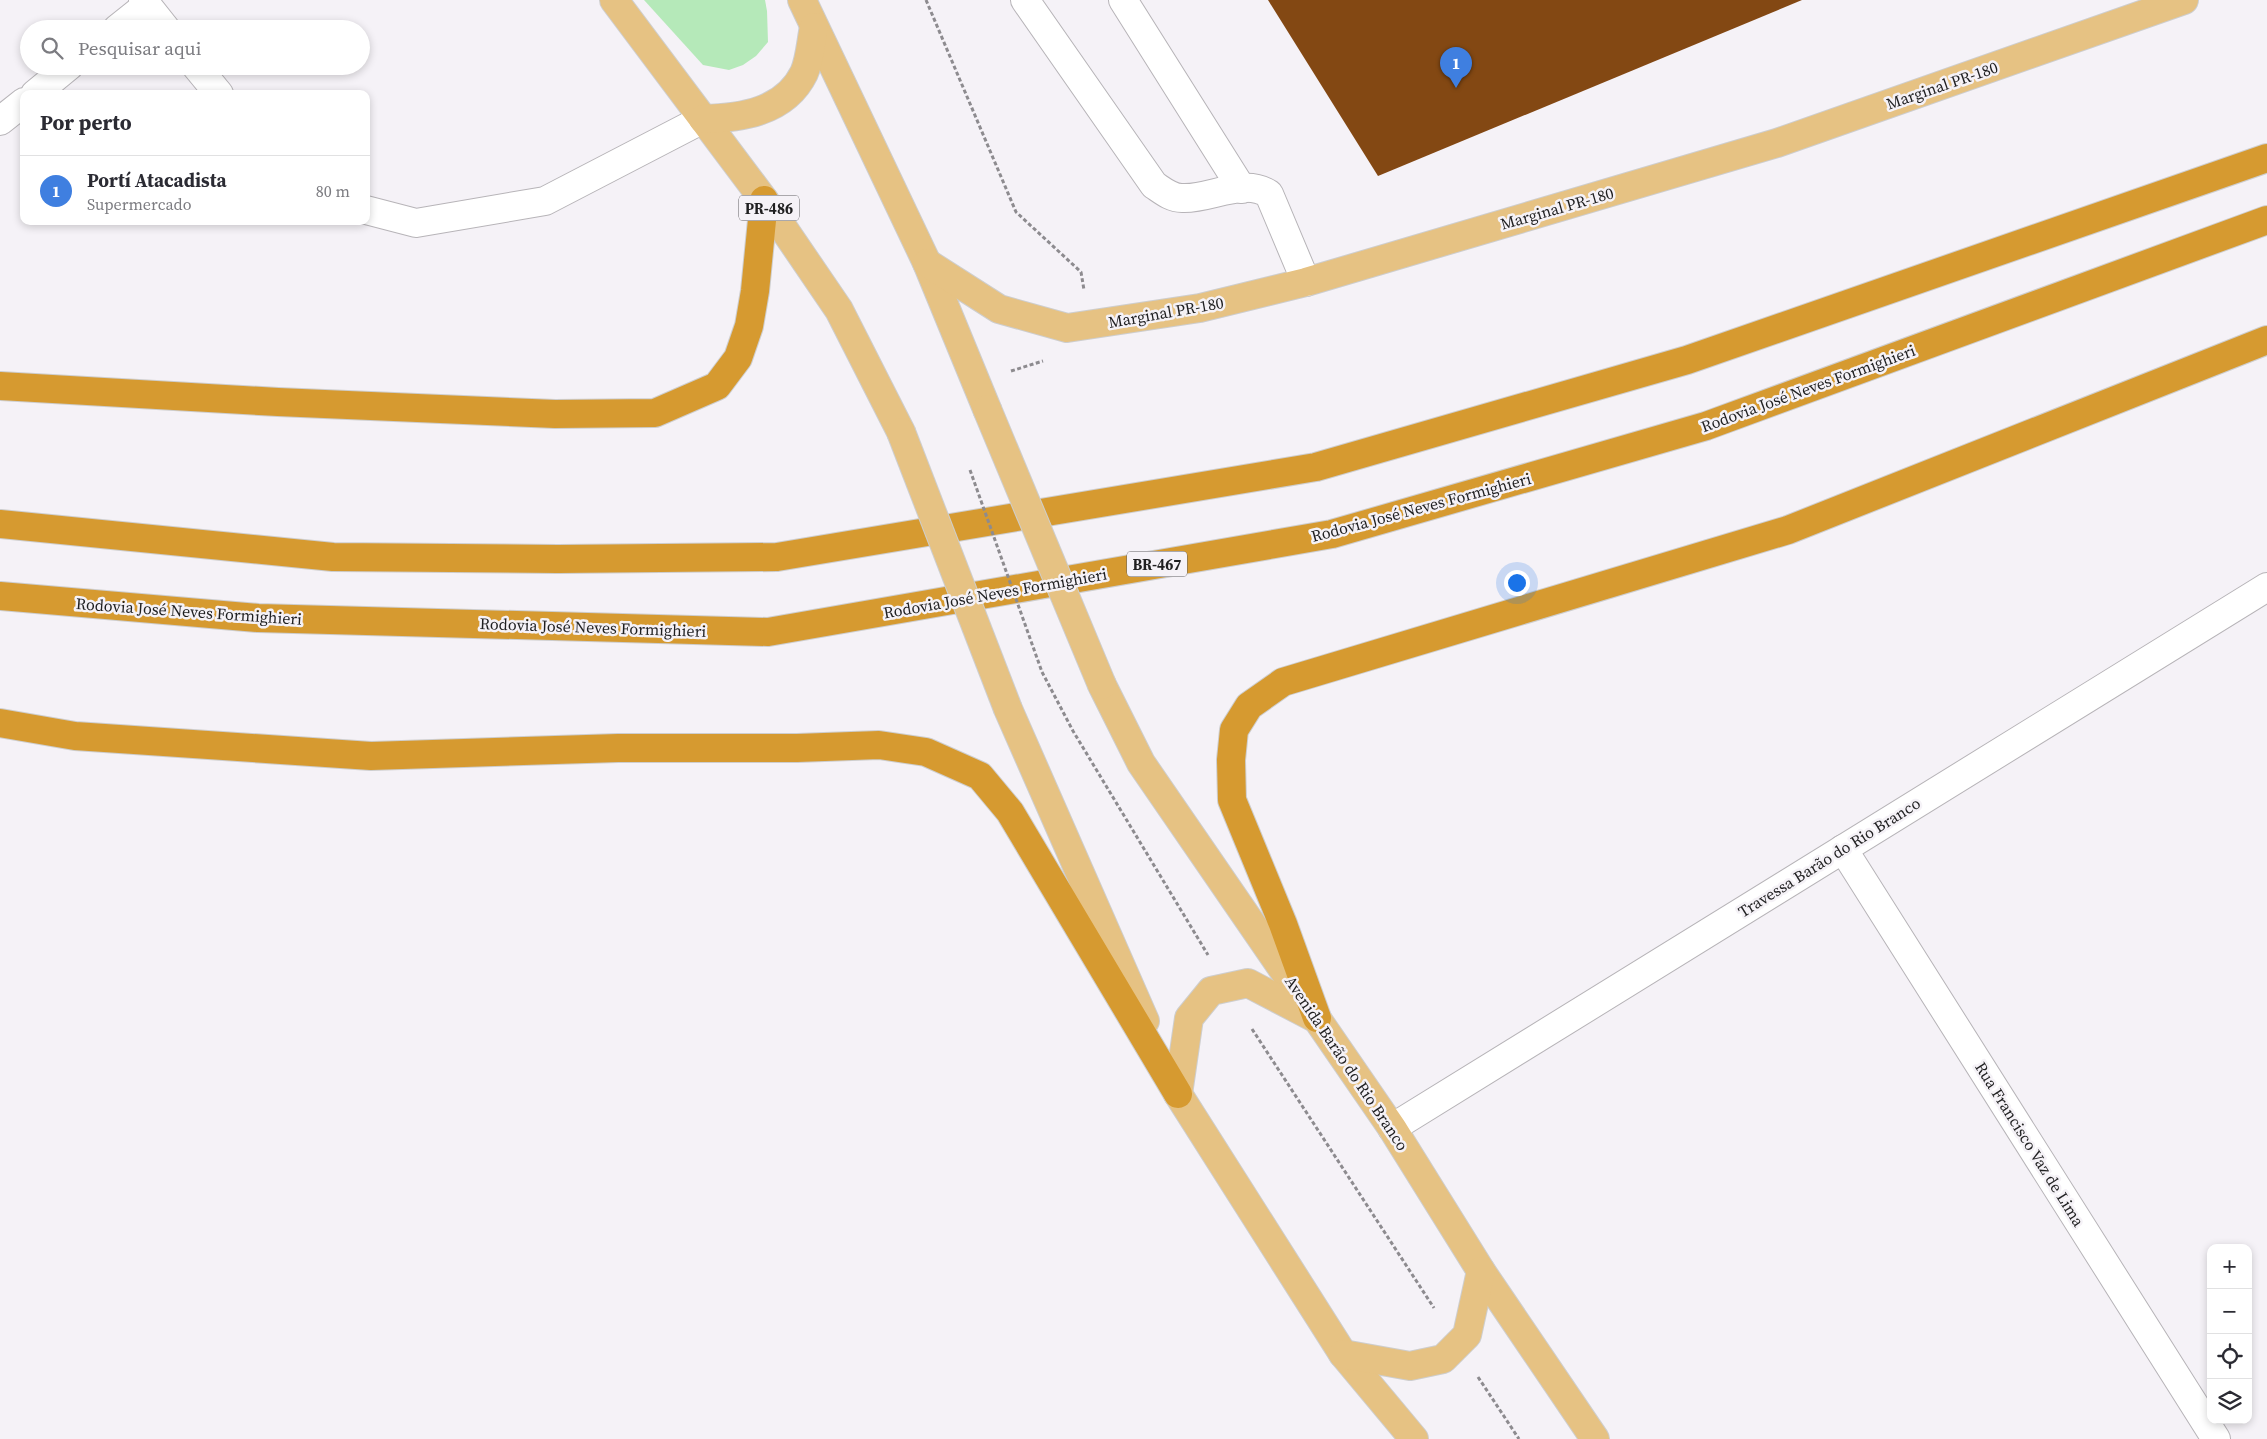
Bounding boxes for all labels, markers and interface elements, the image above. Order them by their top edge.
search box [20,20,370,75]
icon: search [38,34,66,62]
text: Pesquisar aqui [78,35,201,61]
pin: 1 [1440,47,1472,88]
street label: Marginal PR-180 [1883,56,2001,114]
text: Por perto [40,108,132,137]
text: Portí Atacadista [87,167,227,193]
text: 1 [52,180,60,202]
text: 80 m [316,180,350,202]
street label: Marginal PR-180 [1498,181,1616,235]
text: Supermercado [87,193,191,215]
road number: PR-486 [739,196,799,220]
street label: Marginal PR-180 [1107,291,1225,333]
street label: Rodovia José Neves Formighieri [1698,339,1918,437]
street label: Rodovia José Neves Formighieri [1309,467,1534,547]
road number: BR-467 [1127,552,1187,576]
street label: Rodovia José Neves Formighieri [882,562,1109,624]
your location [1504,570,1530,596]
street label: Rodovia José Neves Formighieri [75,592,303,630]
street label: Rodovia José Neves Formighieri [479,612,707,642]
street label: Travessa Barão do Rio Branco [1734,792,1924,922]
street label: Avenida Barão do Rio Branco [1280,971,1414,1155]
street label: Rua Francisco Vaz de Lima [1970,1057,2090,1231]
map controls [2207,1244,2252,1424]
button: + [2207,1244,2252,1289]
button: − [2207,1289,2252,1334]
button: locate [2207,1334,2252,1379]
button: layers [2207,1379,2252,1424]

